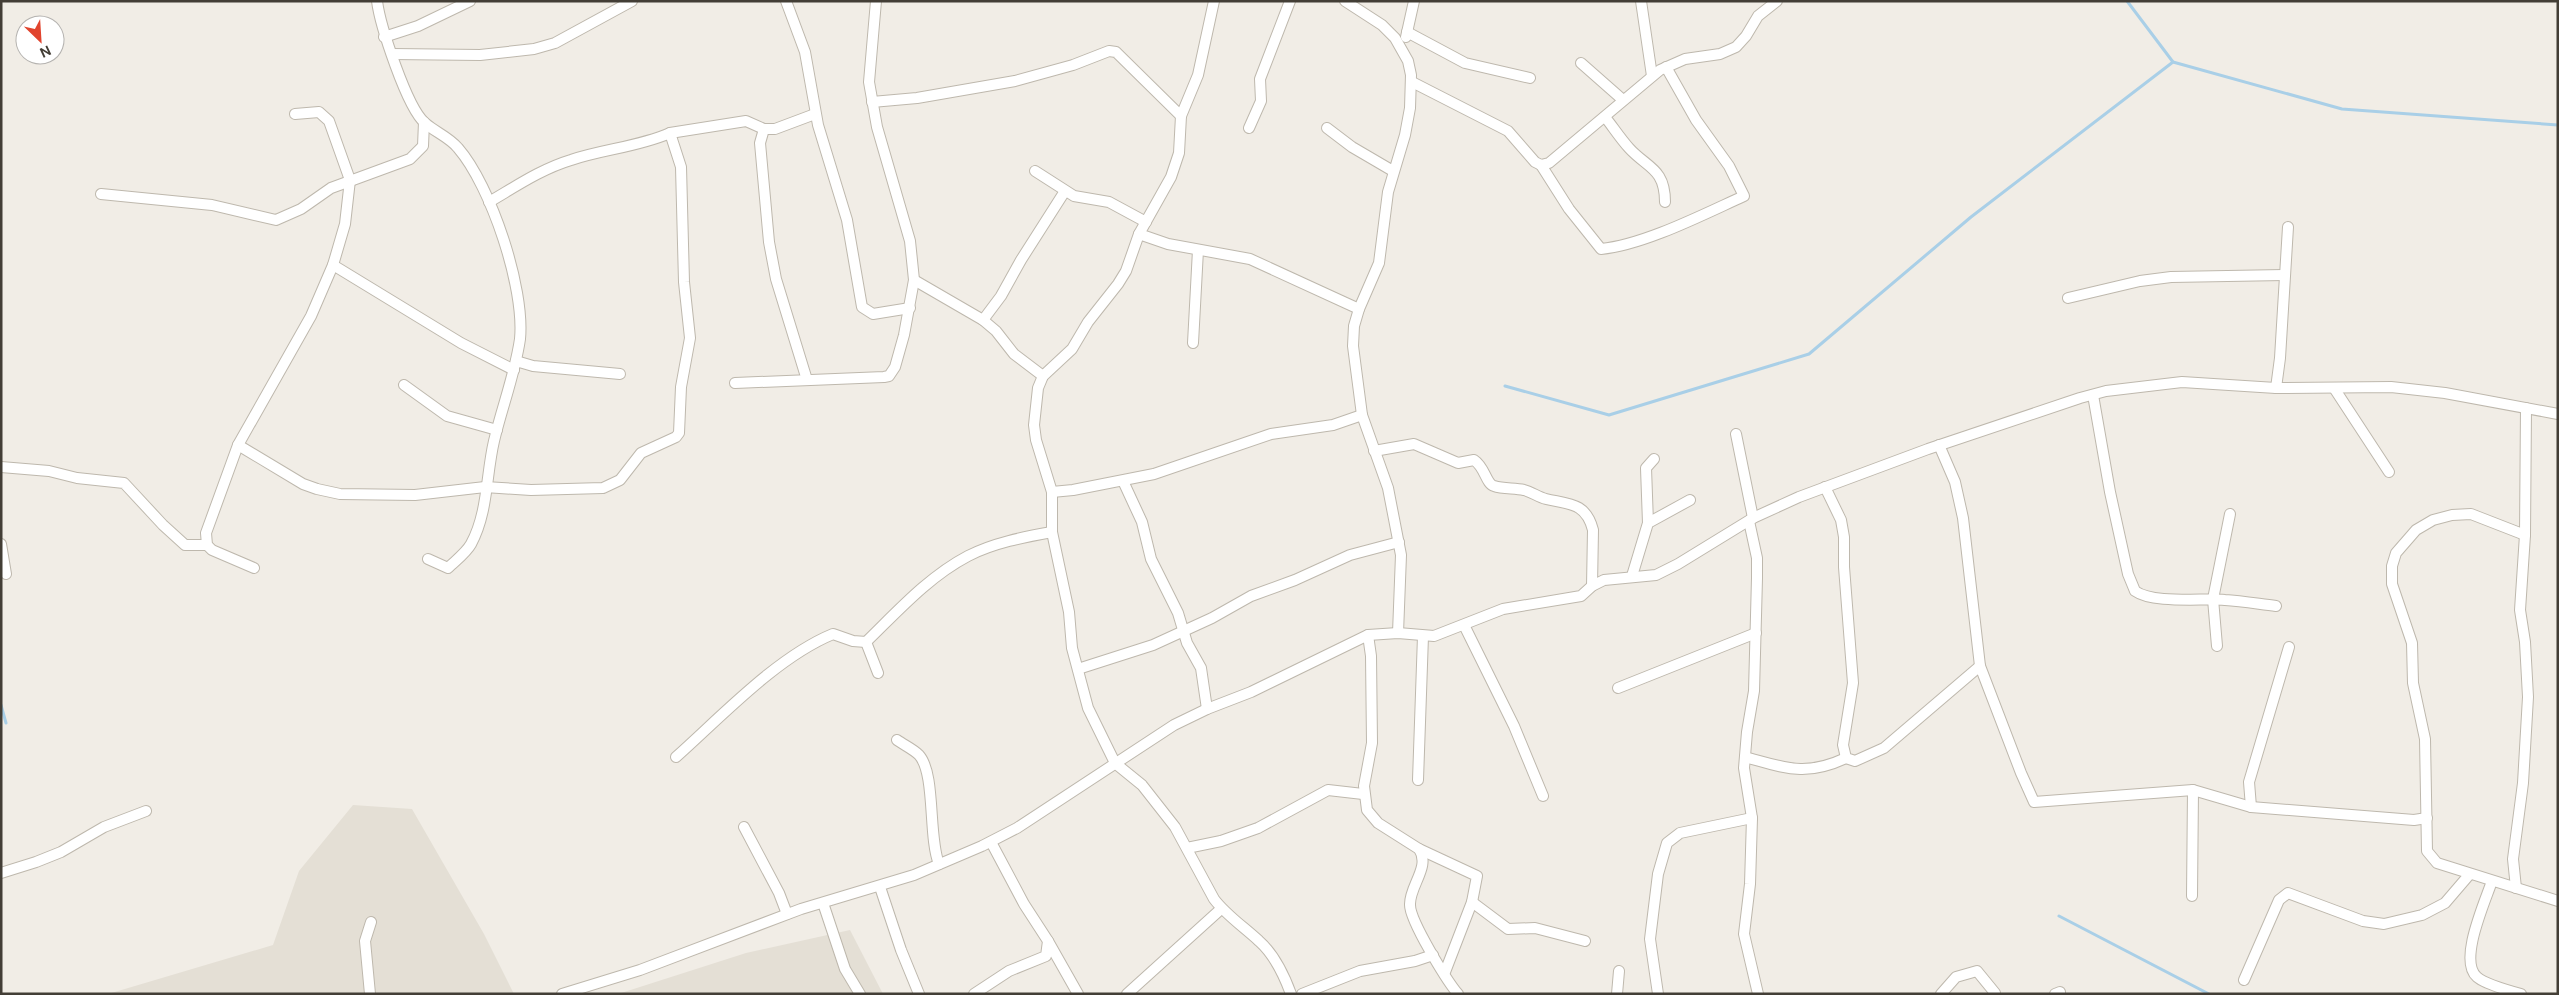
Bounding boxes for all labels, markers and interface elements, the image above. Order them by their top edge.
north arrow [15,15,65,65]
text: N [37,41,54,62]

